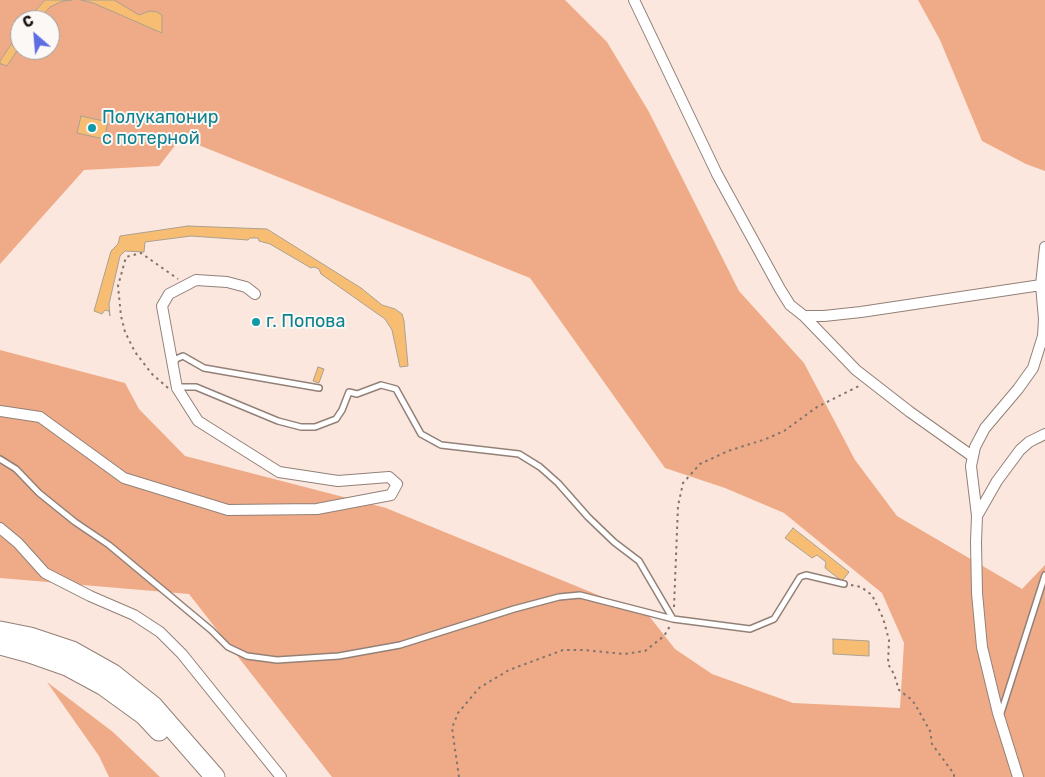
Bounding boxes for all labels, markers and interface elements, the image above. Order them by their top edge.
north arrow [10,10,60,60]
text: С [20,12,37,32]
place label: Полукапонир с потерной [102,107,219,150]
marker: Полукапонир с потерной [86,122,98,134]
place label: г. Попова [266,311,345,333]
marker: г. Попова [250,316,262,328]

